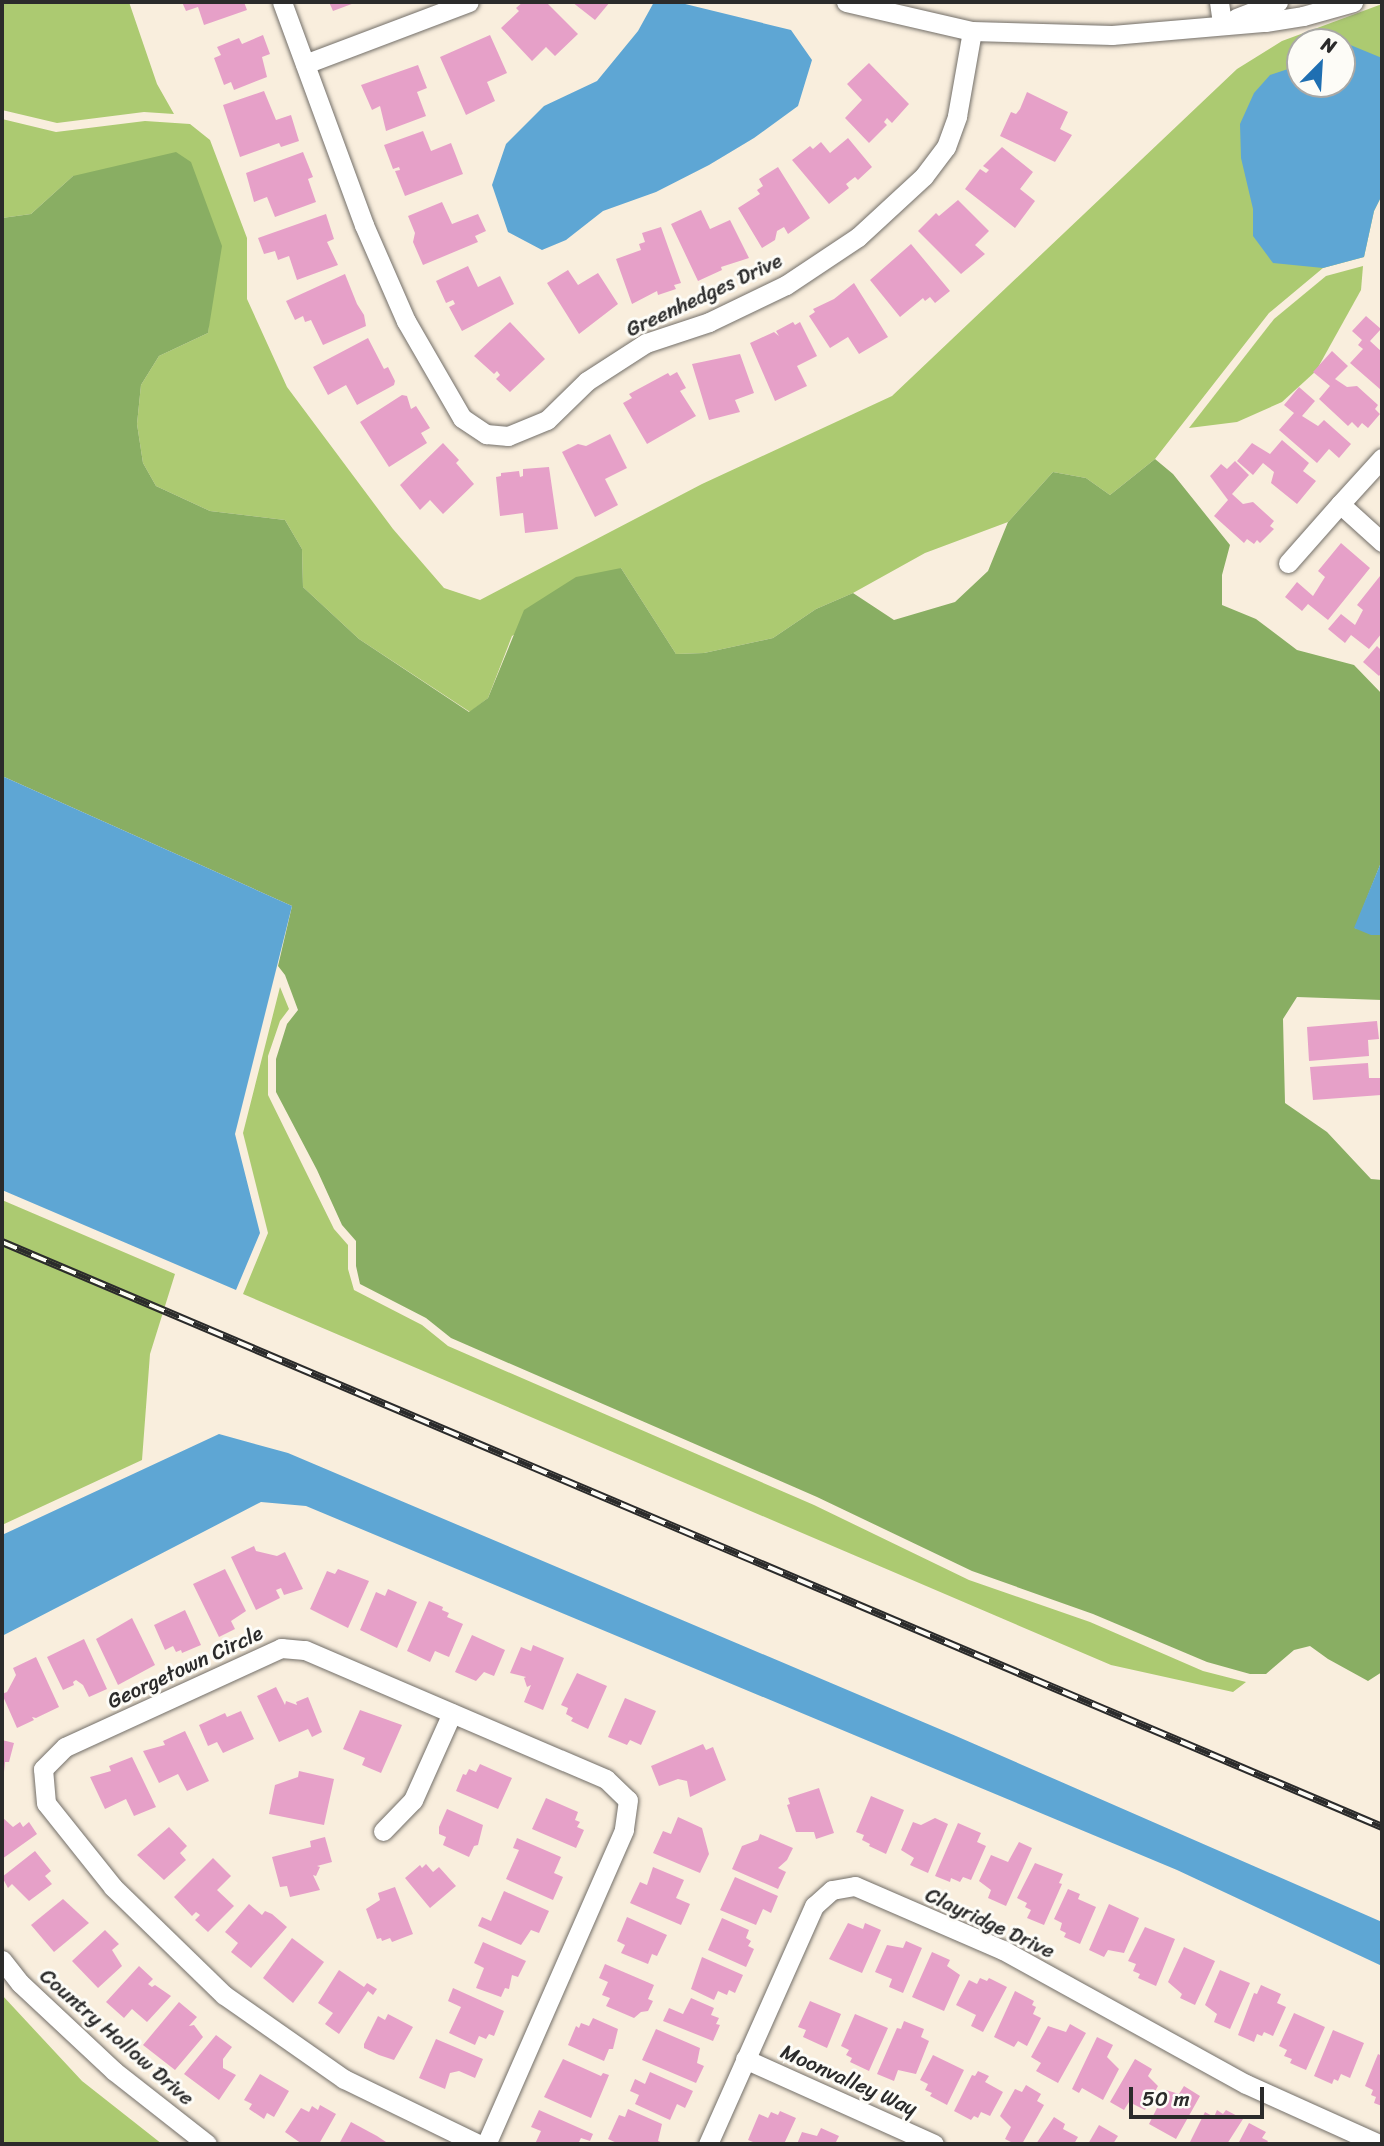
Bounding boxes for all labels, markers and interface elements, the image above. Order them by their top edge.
text: N [1316,27,1342,63]
north arrow [1286,28,1356,98]
street label: Greenhedges Drive [622,248,786,342]
street label: Georgetown Circle [103,1620,267,1714]
street label: Clayridge Drive [921,1882,1059,1964]
street label: Country Hollow Drive [35,1963,199,2111]
street label: Moonvalley Way [777,2039,921,2121]
scale bar [1132,2072,1267,2116]
text: 50 m [1142,2080,1190,2118]

